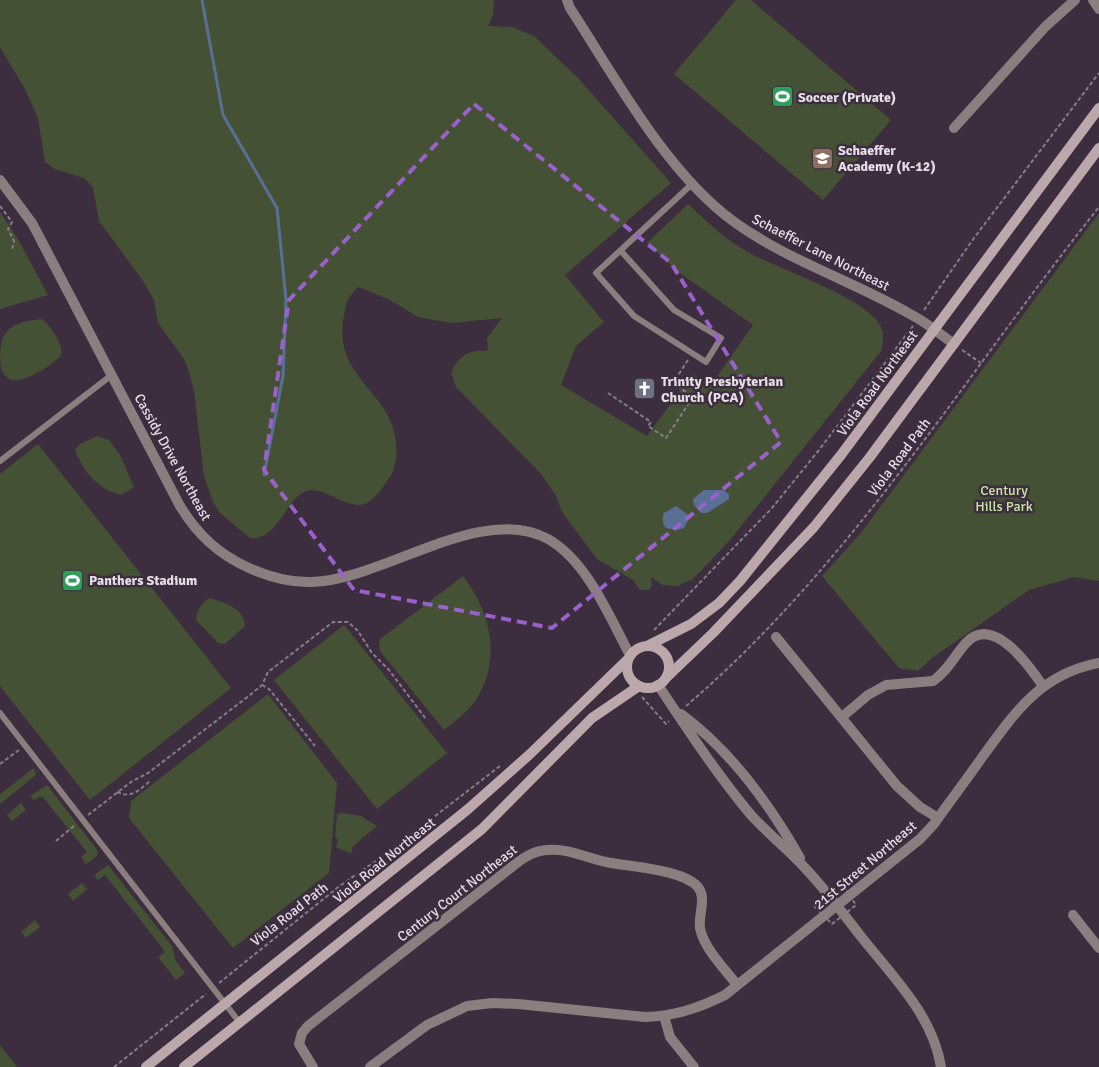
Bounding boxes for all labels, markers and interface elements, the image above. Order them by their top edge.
sports icon: Soccer (Private) [770,85,794,109]
place label: Soccer (Private) [798,89,896,106]
place label: Schaeffer Academy (K-12) [838,142,936,175]
school or university icon: Schaeffer Academy (K-12) [810,146,834,170]
street label: Schaeffer Lane Northeast [749,210,892,295]
street label: Viola Road Northeast [833,327,921,439]
place label: Trinity Presbyterian Church (PCA) [661,373,783,406]
church icon: Trinity Presbyterian Church (PCA) [633,377,657,401]
street label: Cassidy Drive Northeast [130,391,215,524]
street label: Viola Road Path [864,415,934,500]
park label: Century Hills Park [975,482,1033,515]
sports icon: Panthers Stadium [61,568,85,592]
place label: Panthers Stadium [89,572,197,589]
street label: Viola Road Northeast [330,814,439,907]
street label: 21st Street Northeast [811,817,920,913]
street label: Century Court Northeast [394,841,521,945]
street label: Viola Road Path [247,879,331,950]

